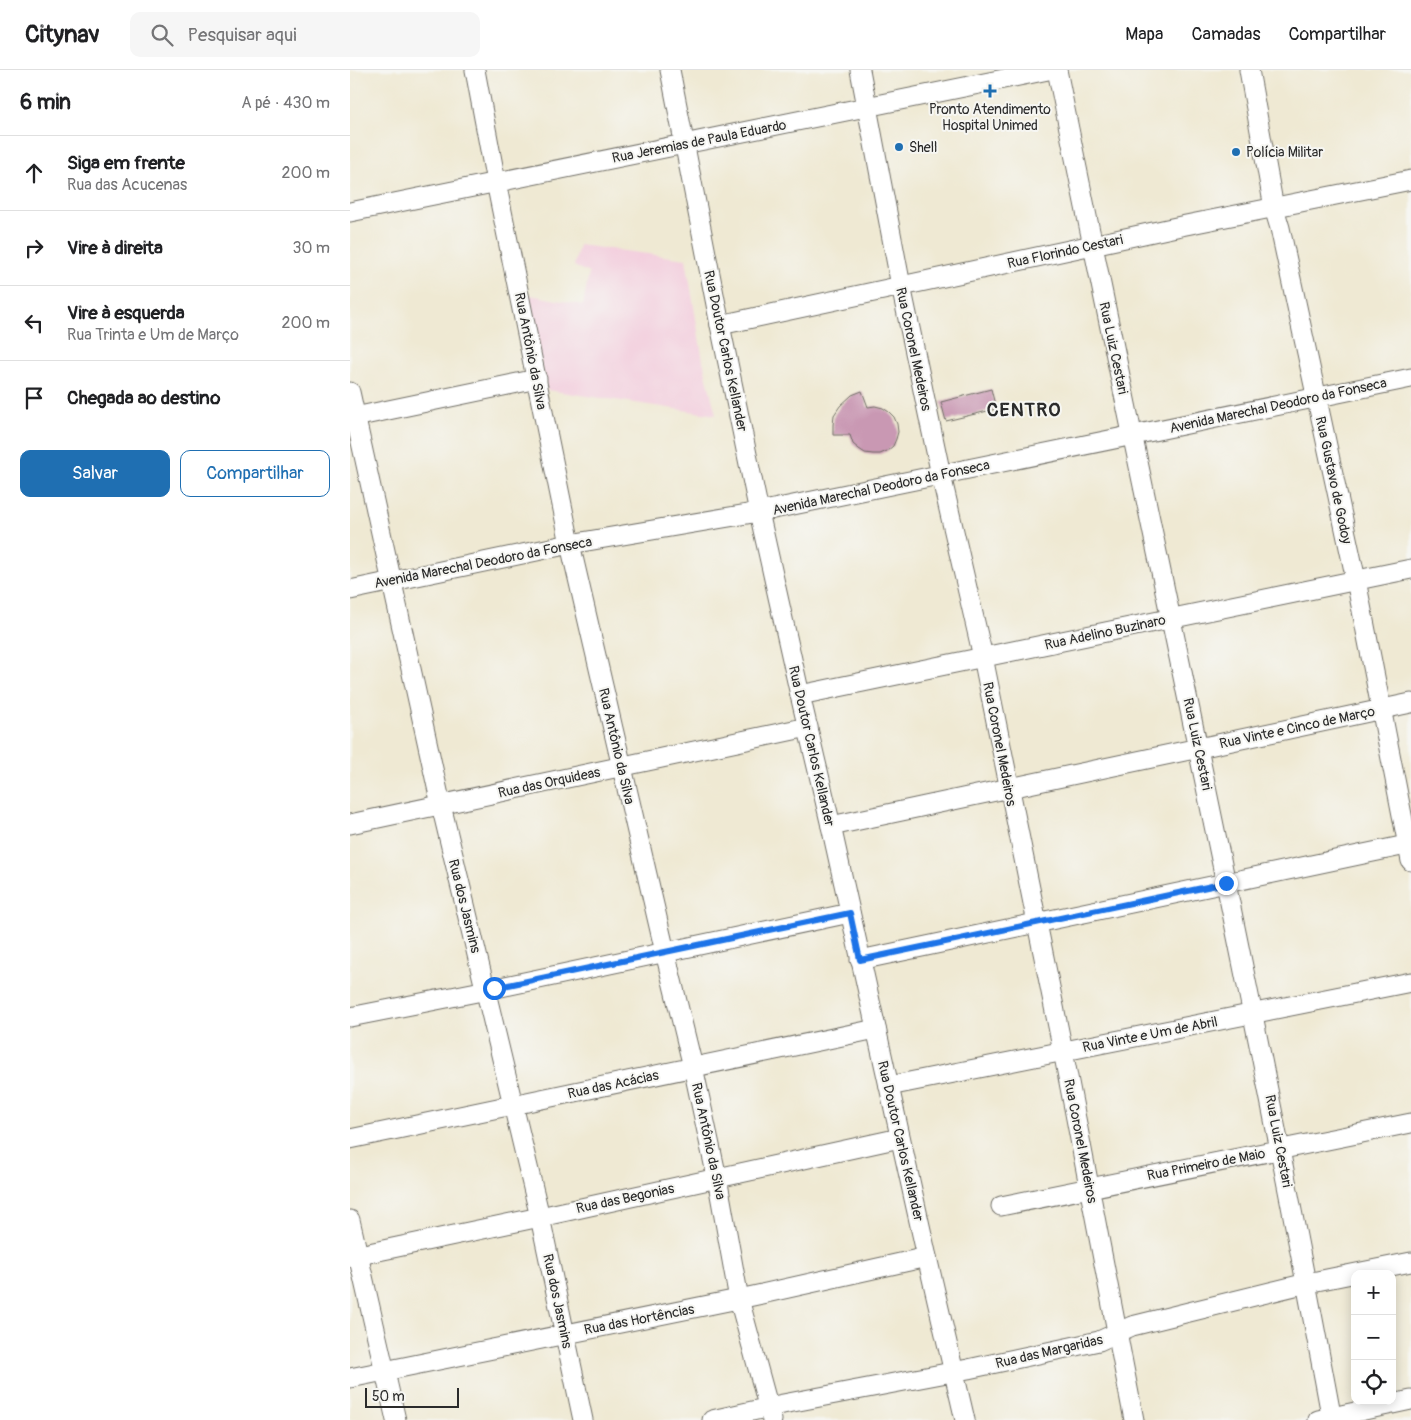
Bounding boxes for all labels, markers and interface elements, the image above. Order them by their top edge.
search box [130,12,480,57]
text: Citynav [25,20,100,49]
icon: search [148,21,176,49]
text: Pesquisar aqui [188,23,297,47]
text: Mapa [1125,23,1163,46]
text: Camadas [1191,23,1261,46]
text: Compartilhar [1289,23,1386,46]
marker: Pronto Atendimento Hospital Unimed [983,84,997,98]
text: 6 min [20,89,71,116]
text: A pé · 430 m [241,93,330,113]
place label: Pronto Atendimento Hospital Unimed [929,101,1051,134]
street label: Rua Jeremias de Paula Eduardo [610,116,788,167]
place label: Shell [909,139,937,156]
marker: Shell [893,141,905,153]
place label: Polícia Militar [1246,144,1323,161]
marker: Polícia Militar [1230,146,1242,158]
text: Siga em frente [67,151,185,175]
icon: ahead [20,159,48,187]
text: 200 m [282,163,330,183]
text: Rua das Acucenas [67,175,187,195]
street label: Rua Florindo Cestari [1006,231,1125,272]
icon: right [20,234,48,262]
text: Vire à direita [67,236,163,260]
text: 30 m [292,238,330,258]
street label: Rua Doutor Carlos Kellander [700,269,751,433]
street label: Rua Coronel Medeiros [892,286,935,413]
street label: Rua Antônio da Silva [511,291,550,411]
street label: Rua Luiz Cestari [1095,300,1132,396]
text: Vire à esquerda [67,301,185,325]
icon: left [20,309,48,337]
text: 200 m [282,313,330,333]
text: Rua Trinta e Um de Março [67,325,239,345]
street label: Avenida Marechal Deodoro da Fonseca [1168,374,1388,437]
icon: arrive [20,384,48,412]
text: Chegada ao destino [67,386,220,410]
district label: CENTRO [987,398,1061,422]
street label: Rua Gustavo de Godoy [1312,415,1355,546]
button: Salvar [20,450,170,497]
button: Compartilhar [180,450,330,497]
street label: Avenida Marechal Deodoro da Fonseca [771,456,991,519]
street label: Avenida Marechal Deodoro da Fonseca [373,533,593,592]
street label: Rua Adelino Buzinaro [1043,611,1168,654]
street label: Rua Doutor Carlos Kellander [785,664,838,828]
street label: Rua Coronel Medeiros [979,681,1020,808]
street label: Rua Antônio da Silva [595,686,638,806]
street label: Rua Luiz Cestari [1179,696,1216,792]
street label: Rua Vinte e Cinco de Março [1218,703,1377,752]
street label: Rua das Orquideas [496,763,602,802]
street label: Rua dos Jasmins [445,857,485,956]
route end [1215,872,1238,895]
route start [483,977,506,1000]
street label: Rua Vinte e Um de Abril [1081,1013,1219,1056]
street label: Rua Doutor Carlos Kellander [874,1059,927,1223]
street label: Rua das Acácias [566,1066,661,1102]
street label: Rua Coronel Medeiros [1060,1078,1101,1205]
street label: Rua Antônio da Silva [688,1081,729,1201]
street label: Rua Luiz Cestari [1261,1093,1296,1189]
street label: Rua Primeiro de Maio [1146,1145,1267,1184]
street label: Rua das Begonias [575,1180,676,1217]
street label: Rua dos Jasmins [539,1252,576,1351]
map controls [1351,1270,1396,1405]
button: + [1351,1270,1396,1315]
street label: Rua das Hortências [582,1300,696,1339]
button: − [1351,1315,1396,1360]
street label: Rua das Margaridas [994,1331,1105,1372]
button: locate [1351,1360,1396,1405]
scale bar [365,1385,459,1408]
text: 50 m [372,1388,405,1405]

